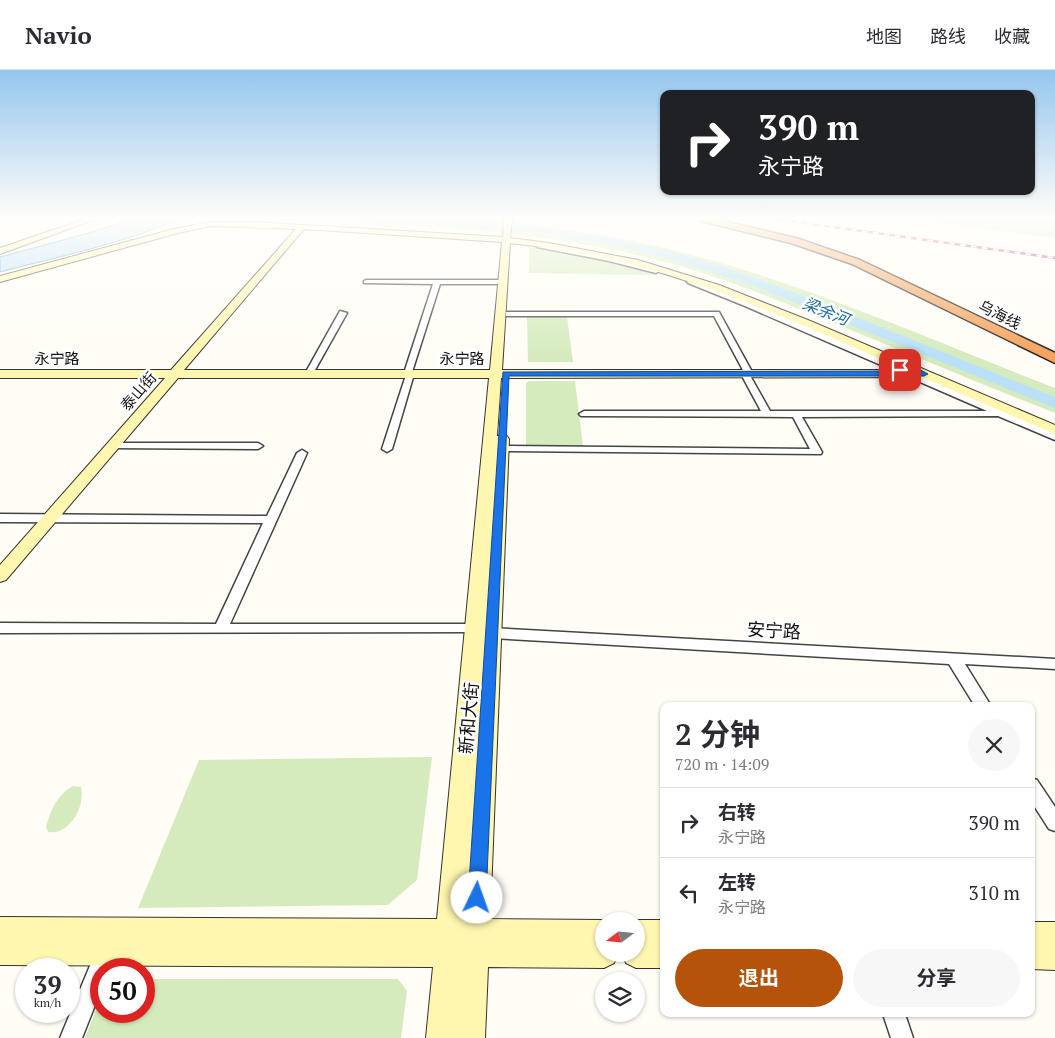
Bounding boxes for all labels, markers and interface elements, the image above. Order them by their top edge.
text: Navio [25,19,92,51]
text: 地图 [866,24,902,48]
text: 路线 [930,24,966,48]
text: 收藏 [994,24,1030,48]
text: 390 m [758,104,859,150]
icon: right [675,110,740,175]
text: 永宁路 [758,151,824,180]
water label: 梁余河 [800,292,855,331]
street label: 乌海线 [975,295,1025,333]
street label: 永宁路 [34,348,80,368]
street label: 永宁路 [439,348,485,368]
pin [879,349,921,391]
icon: arrive [886,356,914,384]
street label: 泰山街 [116,367,160,415]
street label: 安宁路 [746,617,802,643]
street label: 新和大街 [453,681,483,755]
text: 2 分钟 [675,714,760,754]
button: close [968,719,1020,771]
text: 720 m · 14:09 [675,753,769,775]
text: 右转 [718,799,756,824]
icon: right [675,809,703,837]
text: 390 m [969,810,1020,835]
text: 永宁路 [718,826,766,848]
text: 左转 [718,869,756,894]
position arrow [450,871,502,923]
icon: left [675,879,703,907]
text: 310 m [969,880,1020,905]
text: 永宁路 [718,896,766,918]
north arrow [595,912,645,962]
map controls [595,912,645,1022]
button: 退出 [675,949,843,1007]
button: 分享 [853,949,1020,1007]
speed limit sign: 50 [90,958,155,1023]
text: 39 [33,968,62,1001]
button: layers [595,972,645,1022]
text: km/h [34,995,61,1010]

